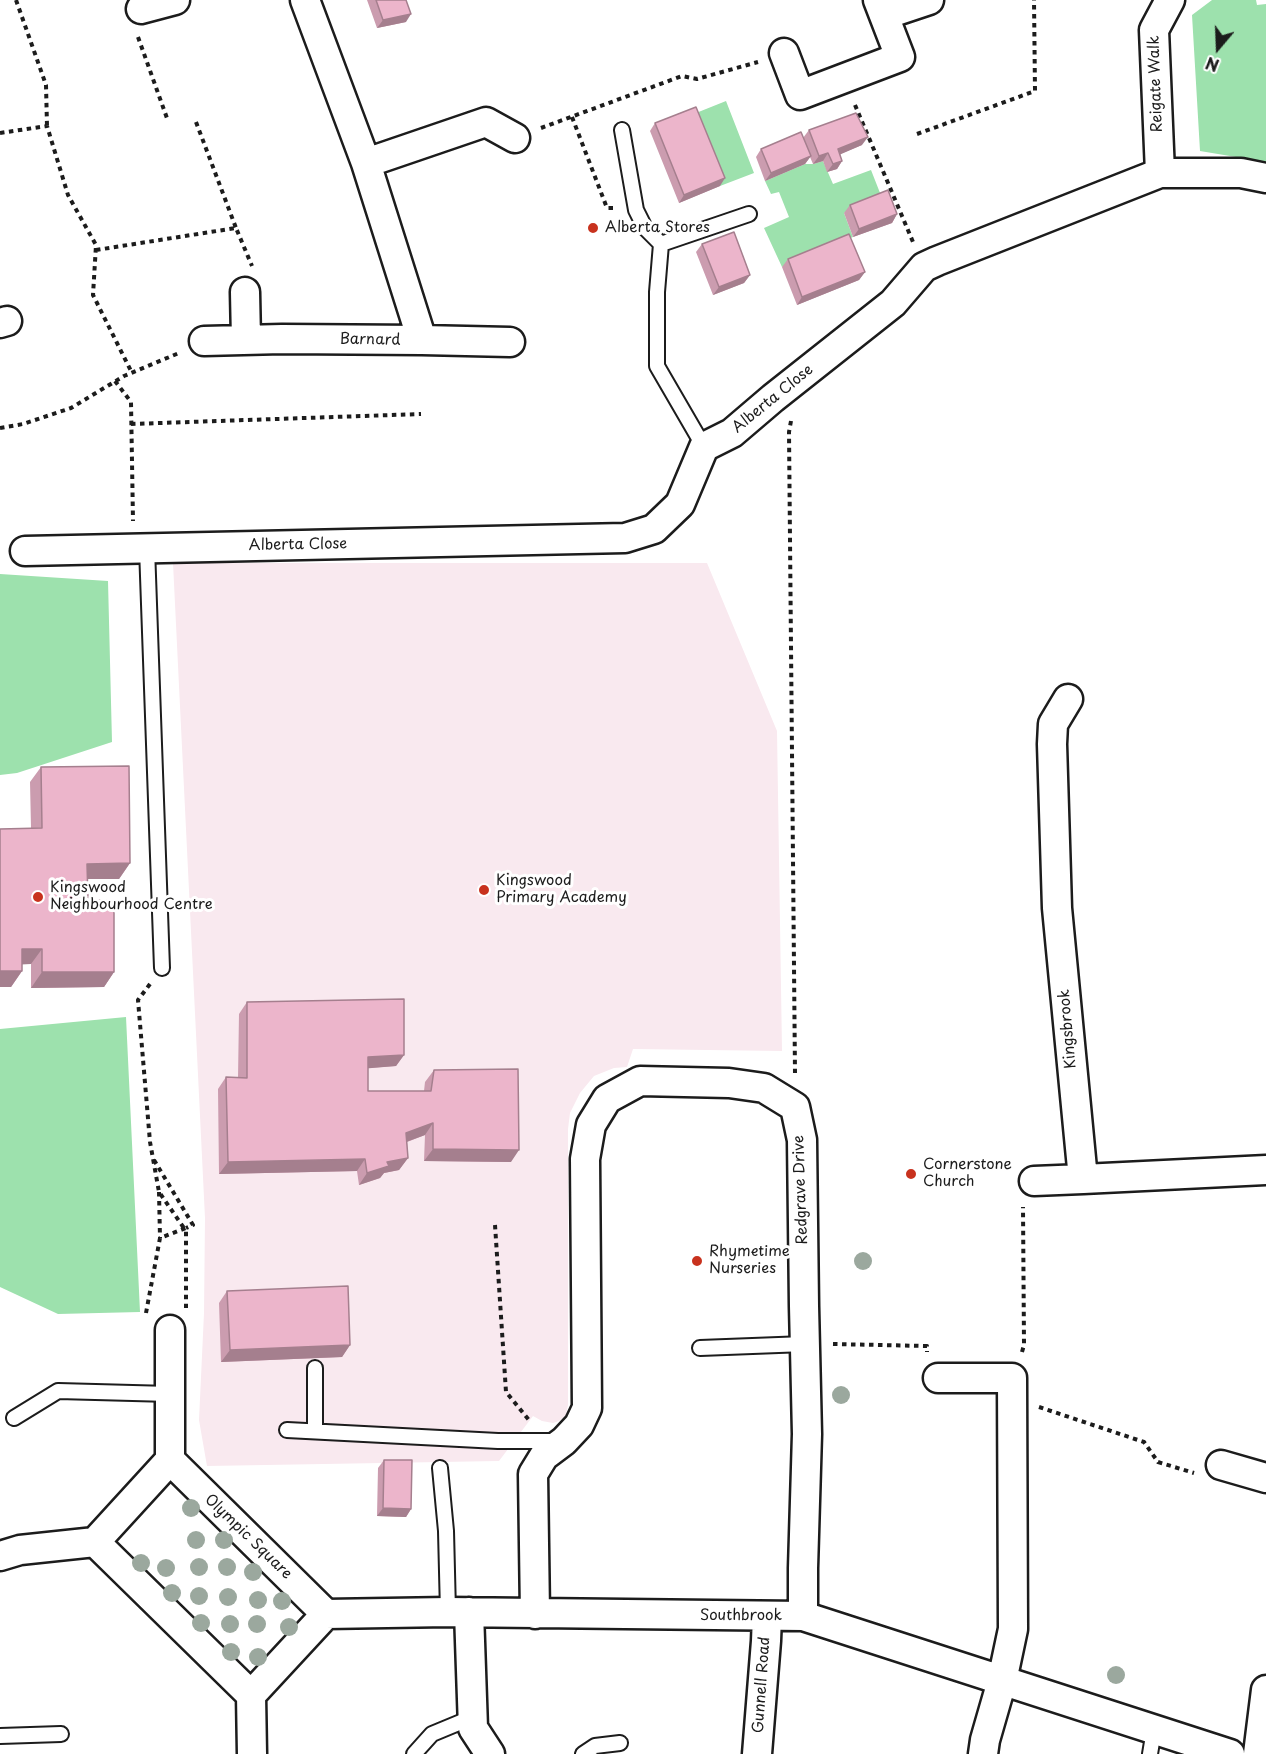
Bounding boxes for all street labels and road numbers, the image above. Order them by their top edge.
street label: Reigate Walk [1145,35,1167,133]
street label: Barnard [339,330,401,350]
street label: Alberta Close [729,361,817,437]
street label: Alberta Close [249,535,347,555]
street label: Kingsbrook [1056,989,1080,1069]
street label: Redgrave Drive [790,1135,812,1245]
street label: Olympic Square [201,1491,295,1583]
street label: Southbrook [700,1607,782,1625]
street label: Gunnell Road [750,1636,774,1734]

